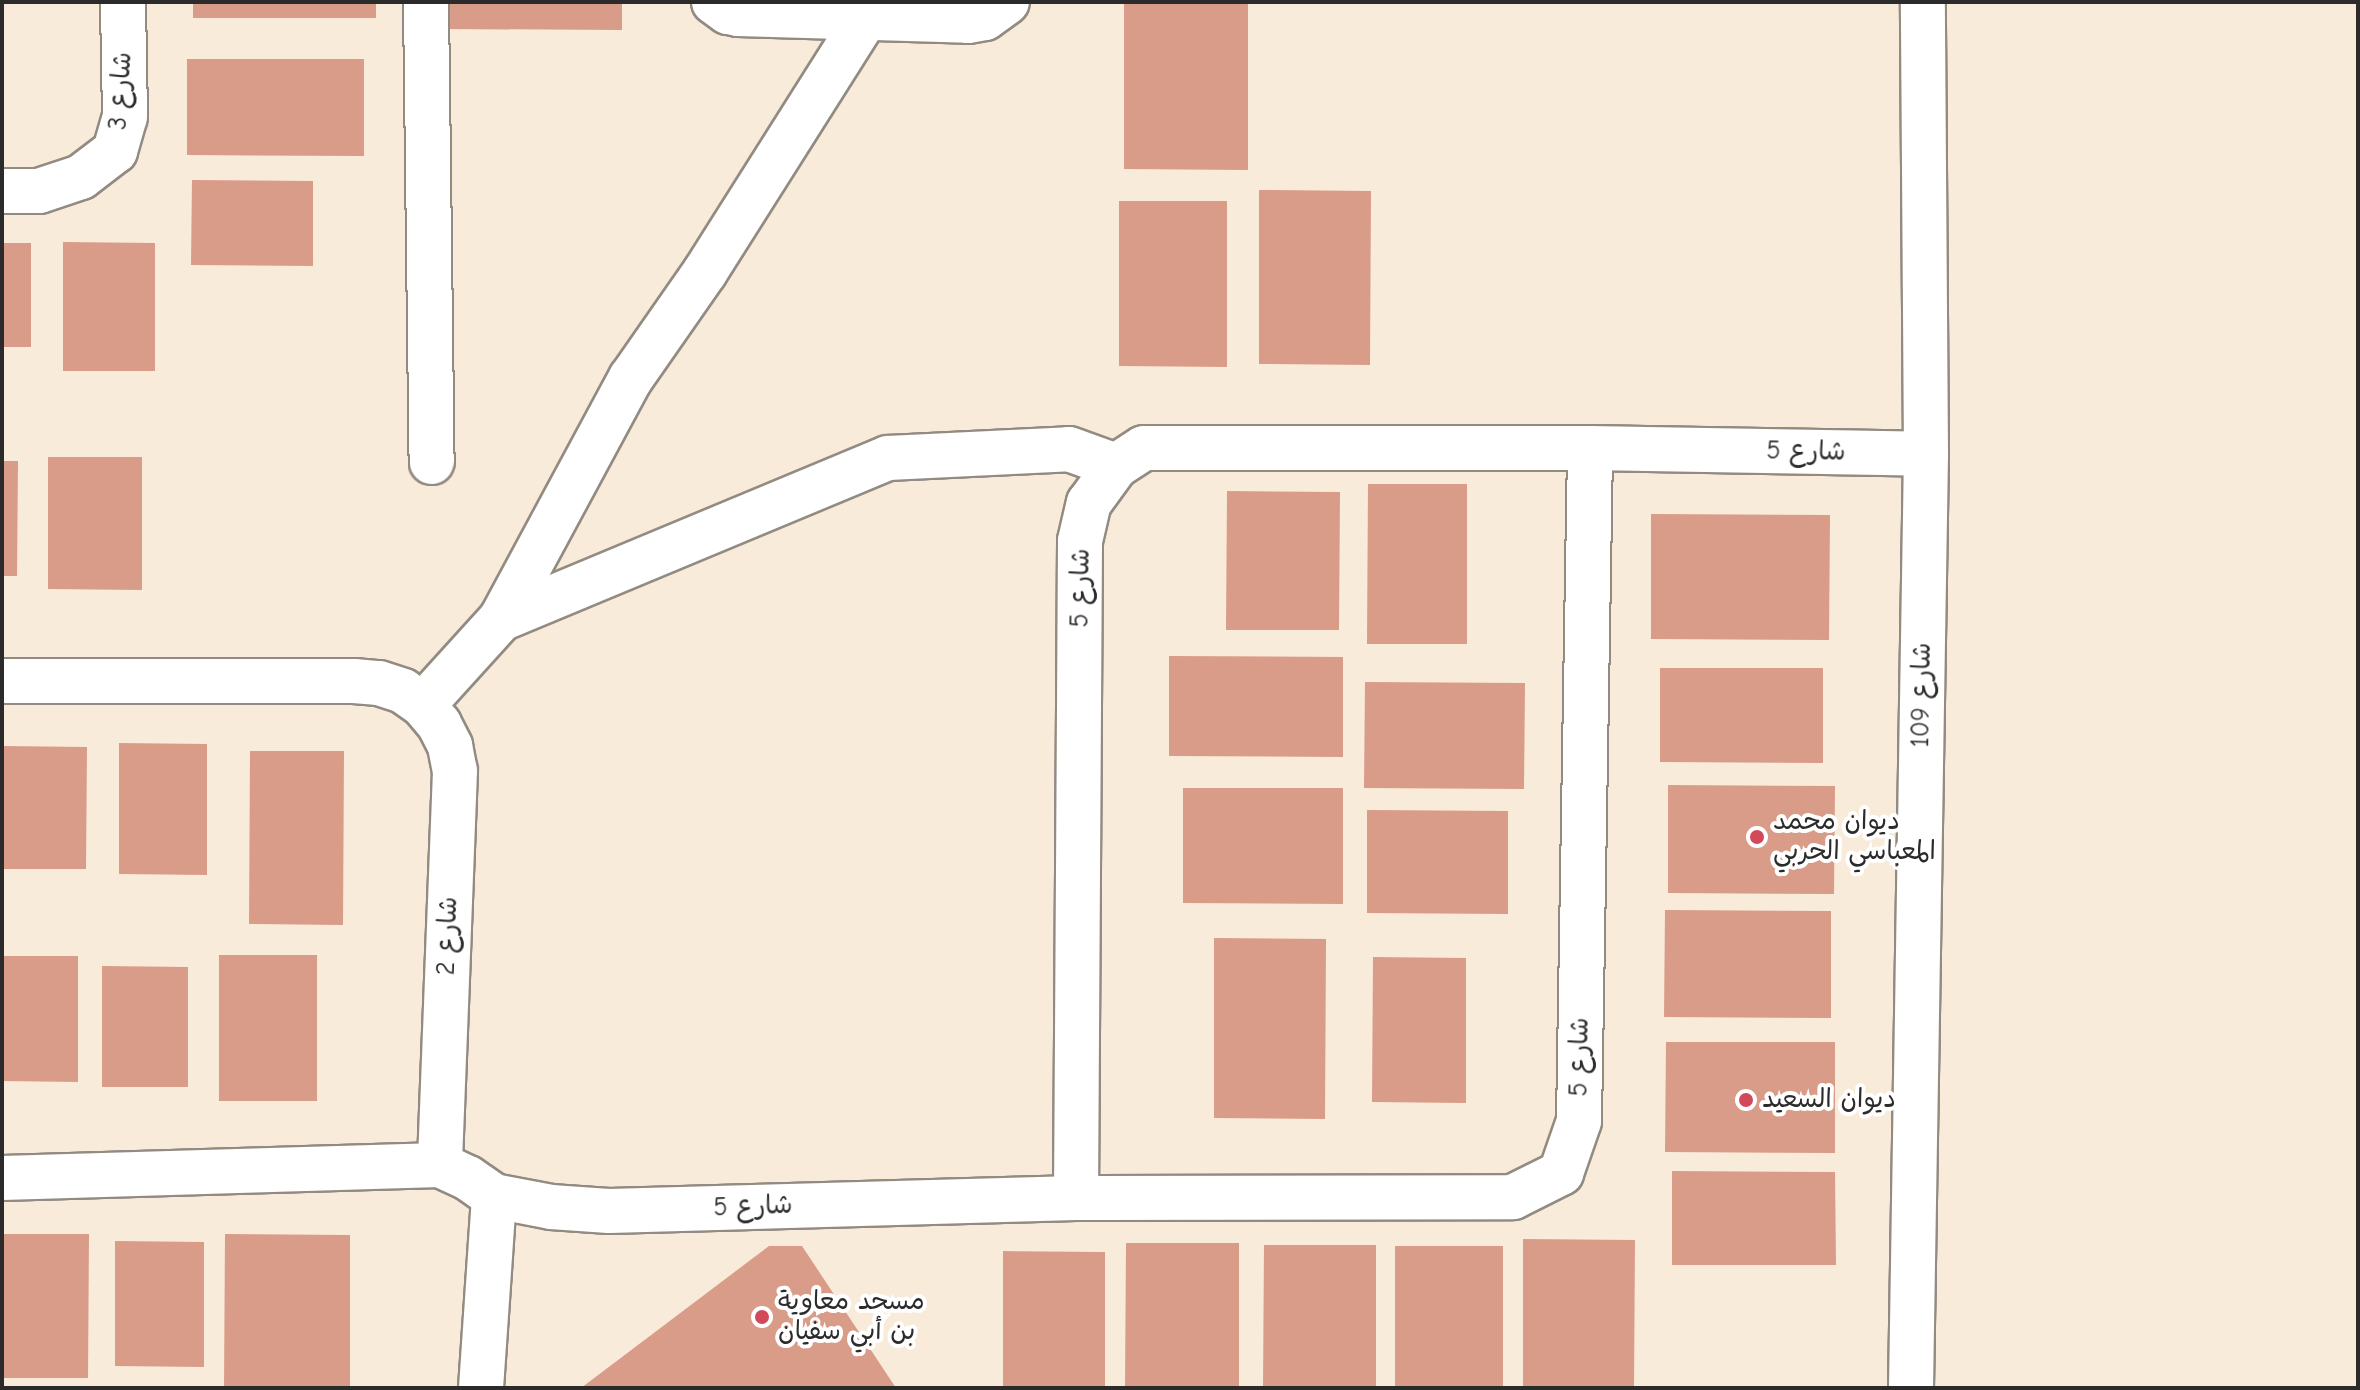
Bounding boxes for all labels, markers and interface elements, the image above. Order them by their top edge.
street label: شارع 3 [103,51,139,131]
street label: شارع 5 [1766,436,1846,468]
street label: شارع 5 [1065,548,1097,628]
street label: شارع 109 [1905,642,1939,748]
place label: ديوان محمد المعباسي الحربي [1773,806,1936,868]
marker: ديوان محمد المعباسي الحربي [1748,828,1766,846]
street label: شارع 2 [431,896,465,976]
street label: شارع 5 [1564,1017,1596,1097]
place label: ديوان السعيد [1762,1084,1896,1116]
marker: ديوان السعيد [1737,1091,1755,1109]
street label: شارع 5 [713,1190,793,1224]
place label: مسجد معاوية بن أبي سفيان [778,1286,925,1348]
marker: مسجد معاوية بن أبي سفيان [753,1308,771,1326]

